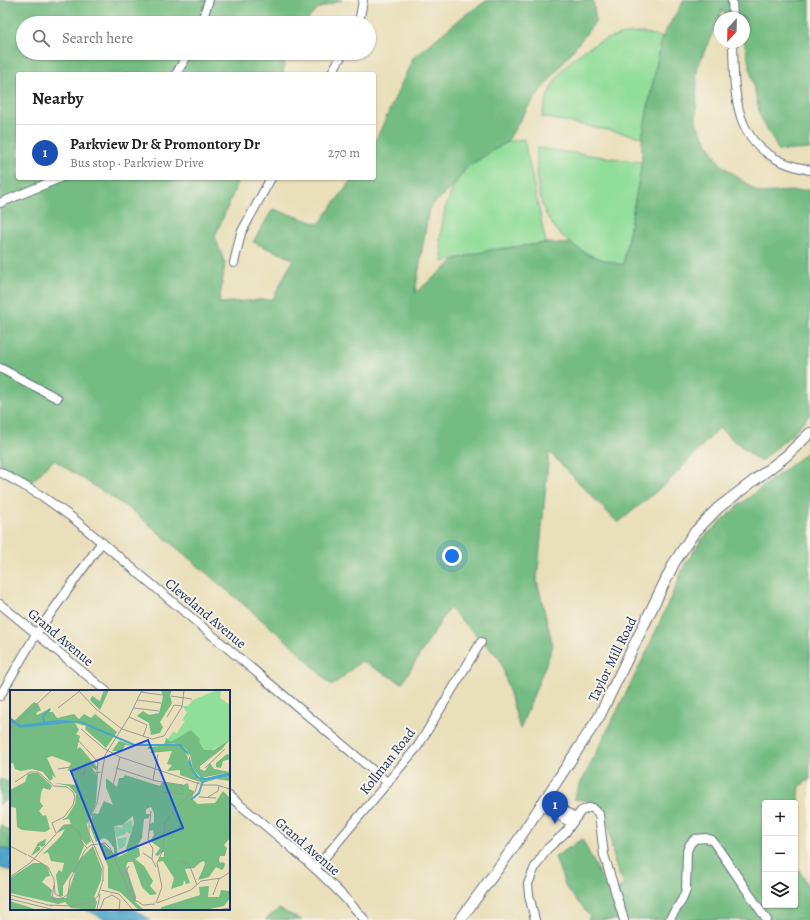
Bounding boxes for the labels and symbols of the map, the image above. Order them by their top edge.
north arrow [714,12,750,48]
your location [442,546,462,566]
street label: Cleveland Avenue [161,574,250,653]
street label: Grand Avenue [24,604,98,671]
street label: Taylor Mill Road [584,613,641,705]
inset map [10,690,230,910]
street label: Kollman Road [355,724,420,799]
pin: 1 [542,791,568,824]
street label: Grand Avenue [271,813,344,880]

